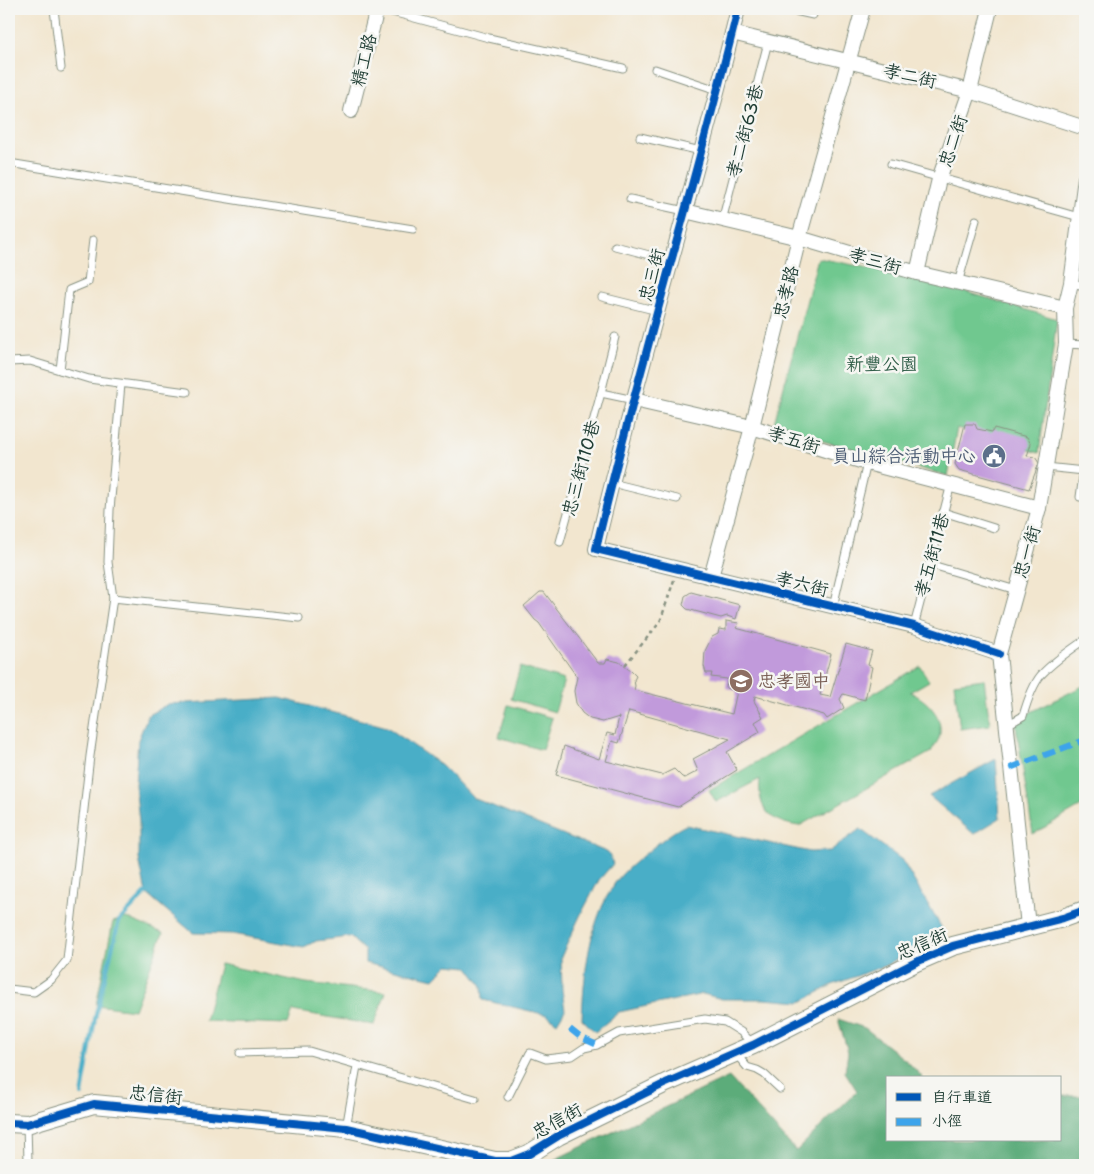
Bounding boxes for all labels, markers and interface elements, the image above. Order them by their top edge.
street label: 精工路 [346,31,382,89]
street label: 孝二街 [881,58,939,94]
street label: 孝二街63巷 [721,81,769,181]
street label: 忠二街 [933,112,973,170]
street label: 孝三街 [846,242,904,280]
street label: 忠三街 [633,246,671,304]
street label: 忠孝路 [768,263,804,321]
park label: 新豐公園 [846,352,918,376]
street label: 忠三街110巷 [557,417,605,519]
street label: 孝五街 [765,421,823,459]
public building icon: 員山綜合活動中心 [981,443,1007,469]
place label: 員山綜合活動中心 [832,444,976,468]
street label: 孝五街11巷 [909,510,955,600]
street label: 忠一街 [1008,523,1046,581]
street label: 孝六街 [773,566,831,602]
school or university icon: 忠孝國中 [728,668,754,694]
place label: 忠孝國中 [758,669,830,693]
street label: 忠信街 [892,922,952,966]
legend [886,1076,1062,1142]
street label: 忠信街 [128,1080,184,1110]
text: 自行車道 [932,1087,992,1107]
street label: 忠信街 [528,1097,586,1145]
text: 小徑 [932,1111,962,1131]

